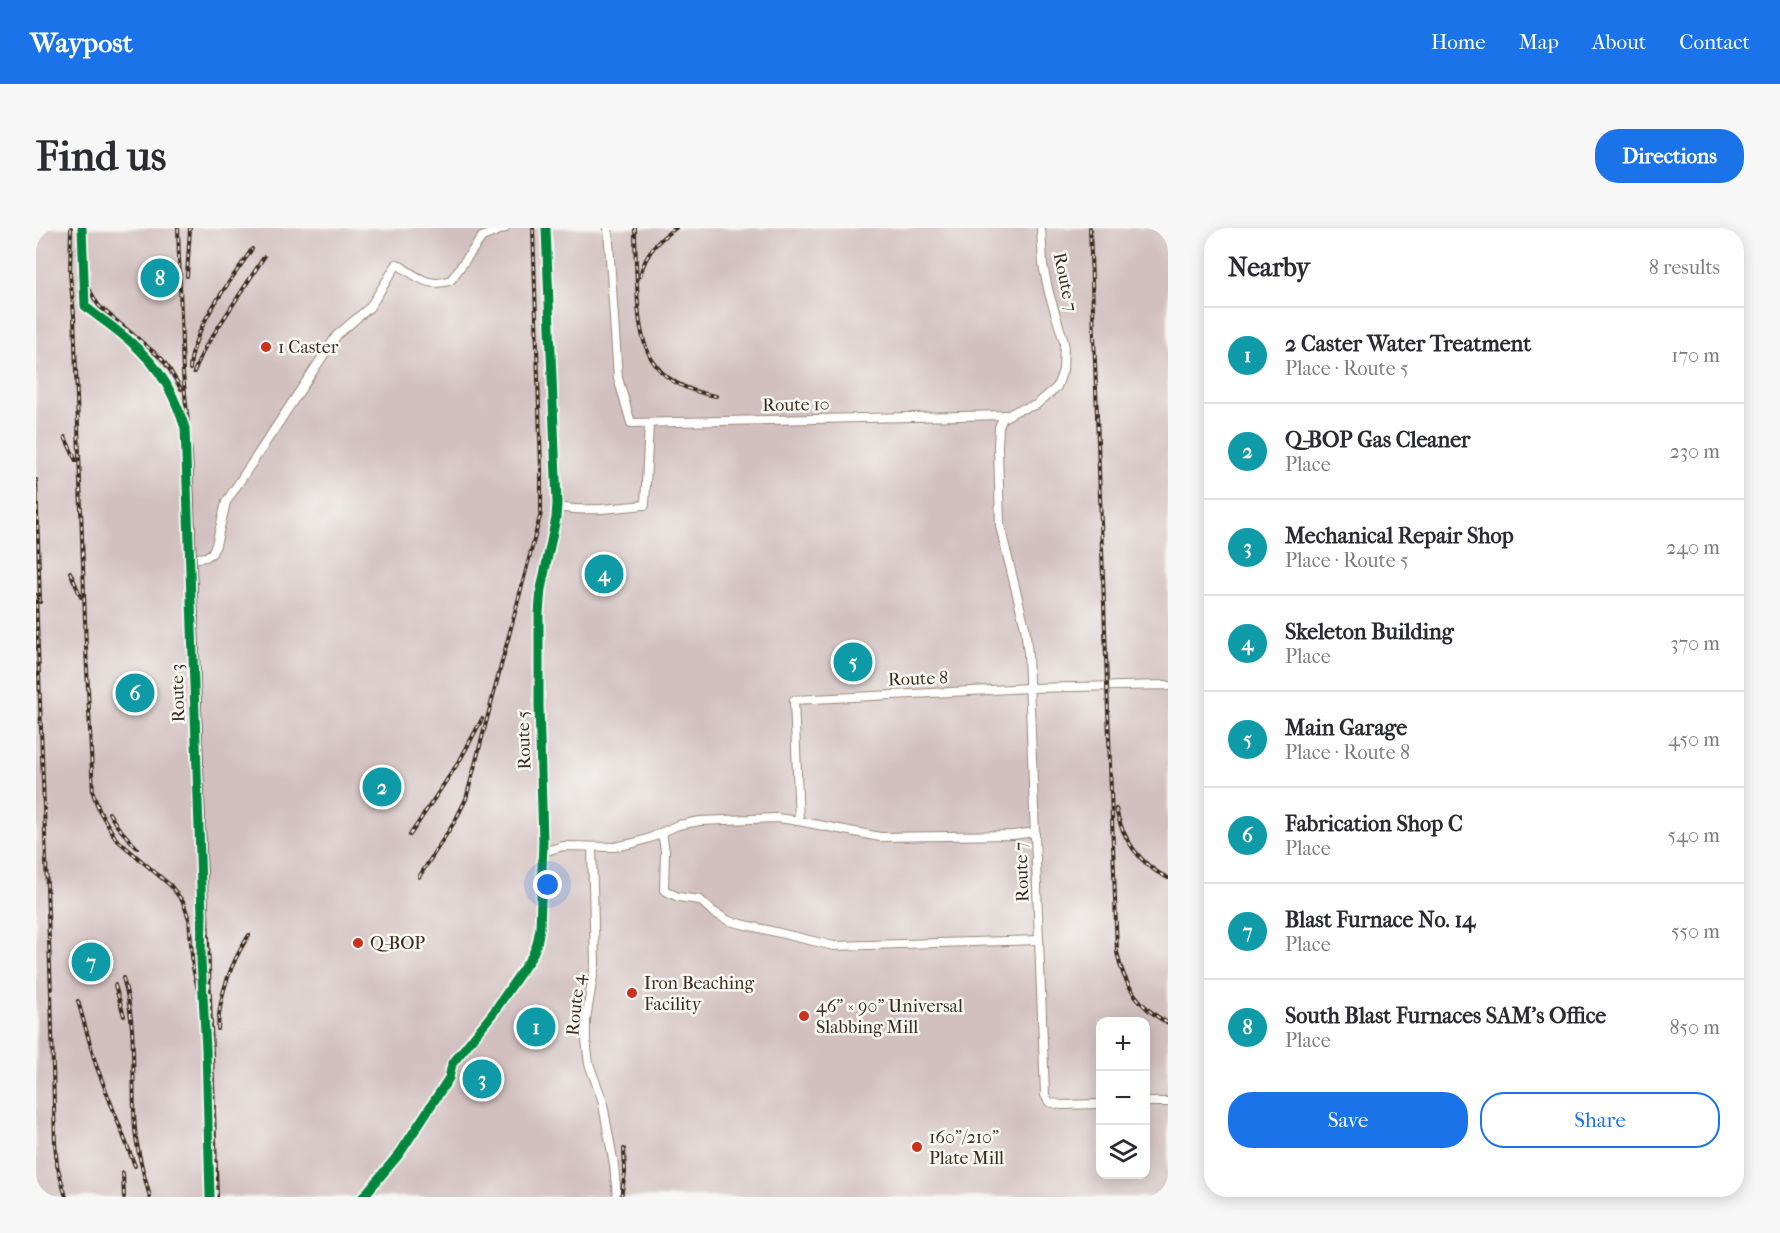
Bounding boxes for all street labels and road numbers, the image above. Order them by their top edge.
street label: Route 7 [1049,251,1082,314]
street label: Route 10 [762,394,830,416]
street label: Route 3 [166,663,190,723]
street label: Route 8 [888,667,948,691]
street label: Route 5 [512,710,536,770]
street label: Route 7 [1010,841,1034,902]
street label: Route 4 [562,973,590,1037]

